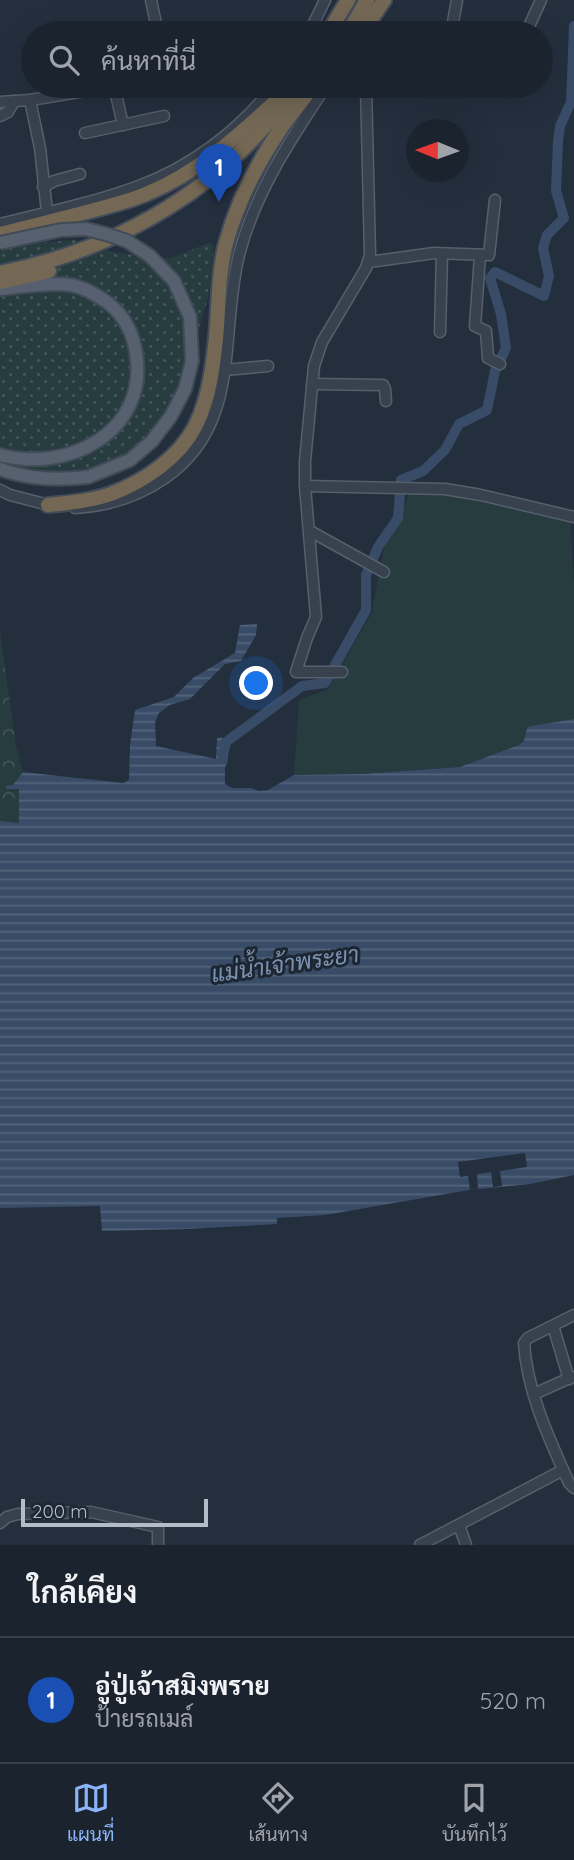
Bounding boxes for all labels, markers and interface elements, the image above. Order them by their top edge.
search box [21,21,553,98]
icon: search [45,41,83,79]
text: ค้นหาที่นี่ [101,44,196,77]
north arrow [406,119,469,182]
pin: 1 [196,144,242,202]
your location [239,666,273,700]
water label: แม่น้ำเจ้าพระยา [209,934,361,988]
scale bar [21,1496,208,1528]
text: 200 m [32,1499,88,1523]
text: ใกล้เคียง [28,1573,137,1611]
text: อู่ปู่เจ้าสมิงพราย [95,1669,270,1702]
text: 1 [47,1686,55,1715]
text: 520 m [480,1686,546,1715]
text: ป้ายรถเมล์ [95,1704,193,1733]
tab: แผนที่ [67,1779,114,1846]
tab: เส้นทาง [249,1779,308,1846]
tab: บันทึกไว้ [442,1779,507,1846]

